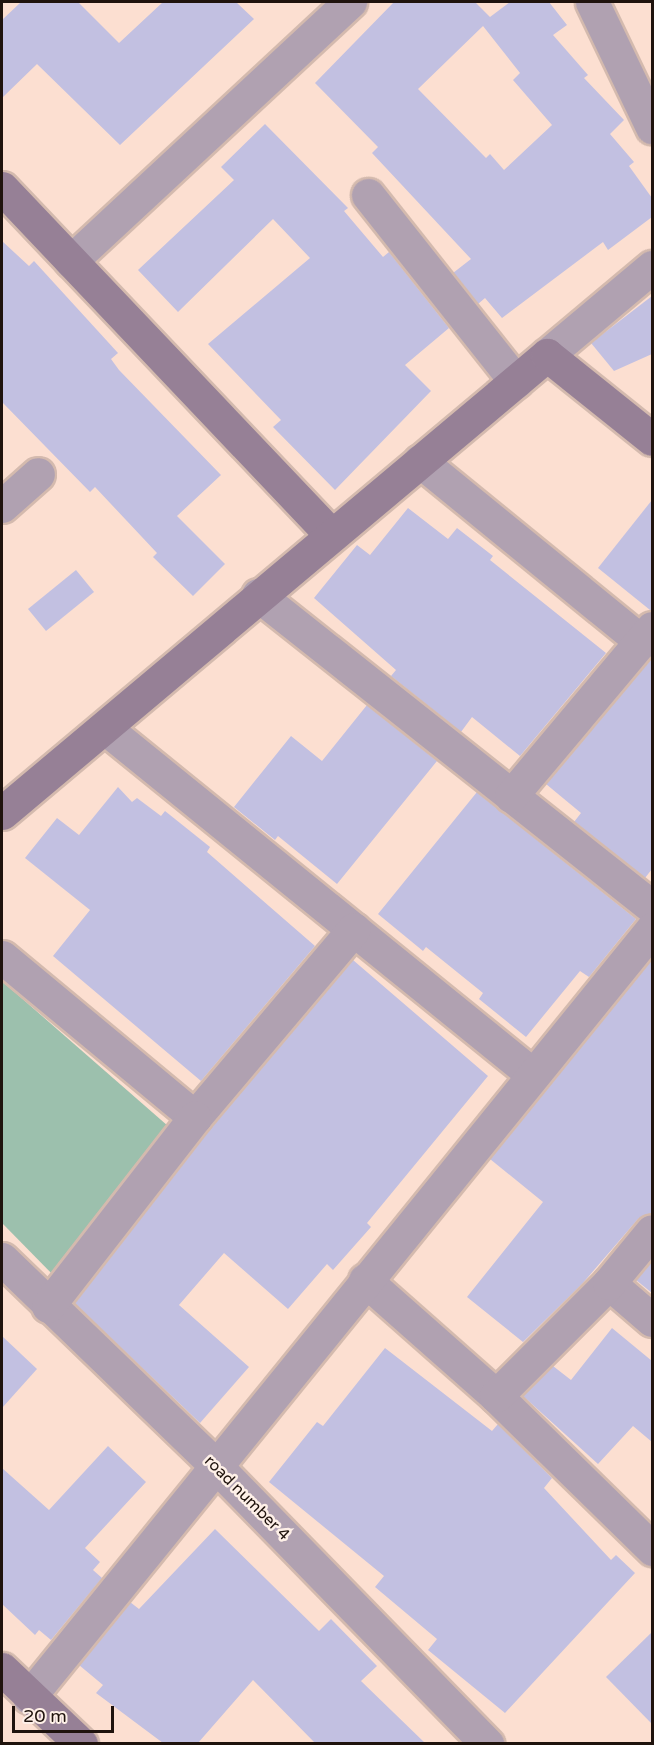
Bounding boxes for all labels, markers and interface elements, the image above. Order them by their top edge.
street label: road number 4 [200,1451,294,1545]
scale bar [15,1694,117,1732]
text: 20 m [23,1705,67,1727]

